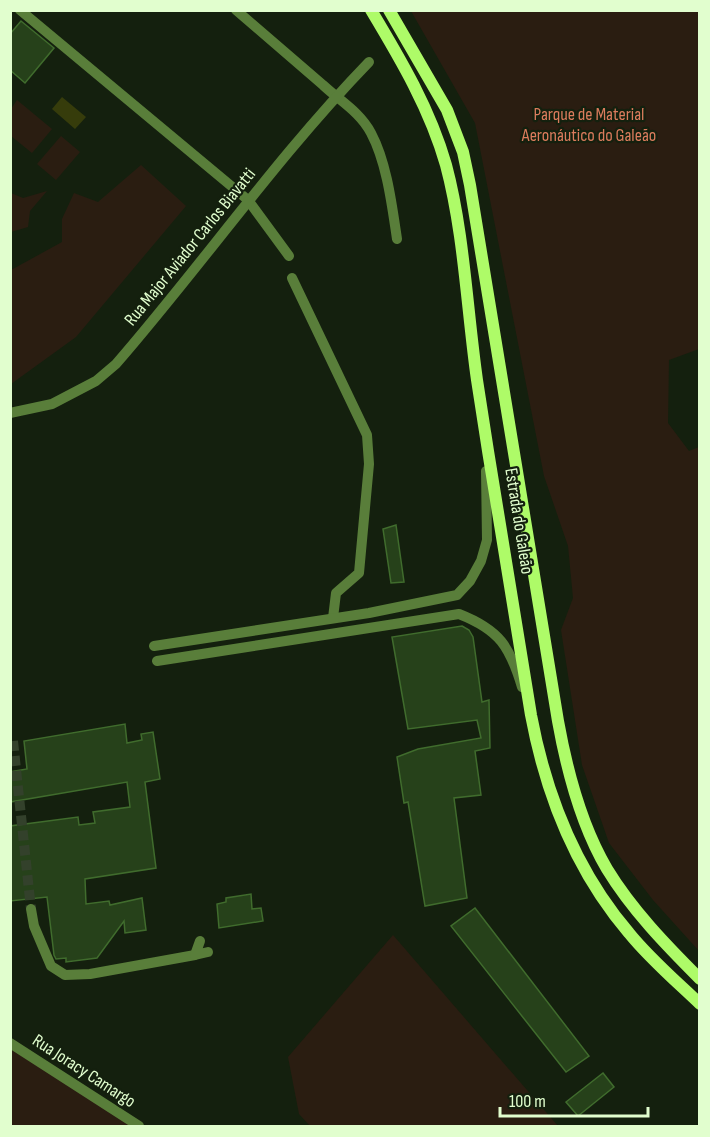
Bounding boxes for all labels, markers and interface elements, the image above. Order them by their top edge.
park label: Parque de Material Aeronáutico do Galeão [521,104,656,146]
street label: Rua Major Aviador Carlos Biavatti [120,164,260,330]
street label: Estrada do Galeão [500,466,538,576]
street label: Rua Joracy Camargo [29,1030,139,1112]
scale bar [500,1080,648,1118]
text: 100 m [509,1091,546,1112]

